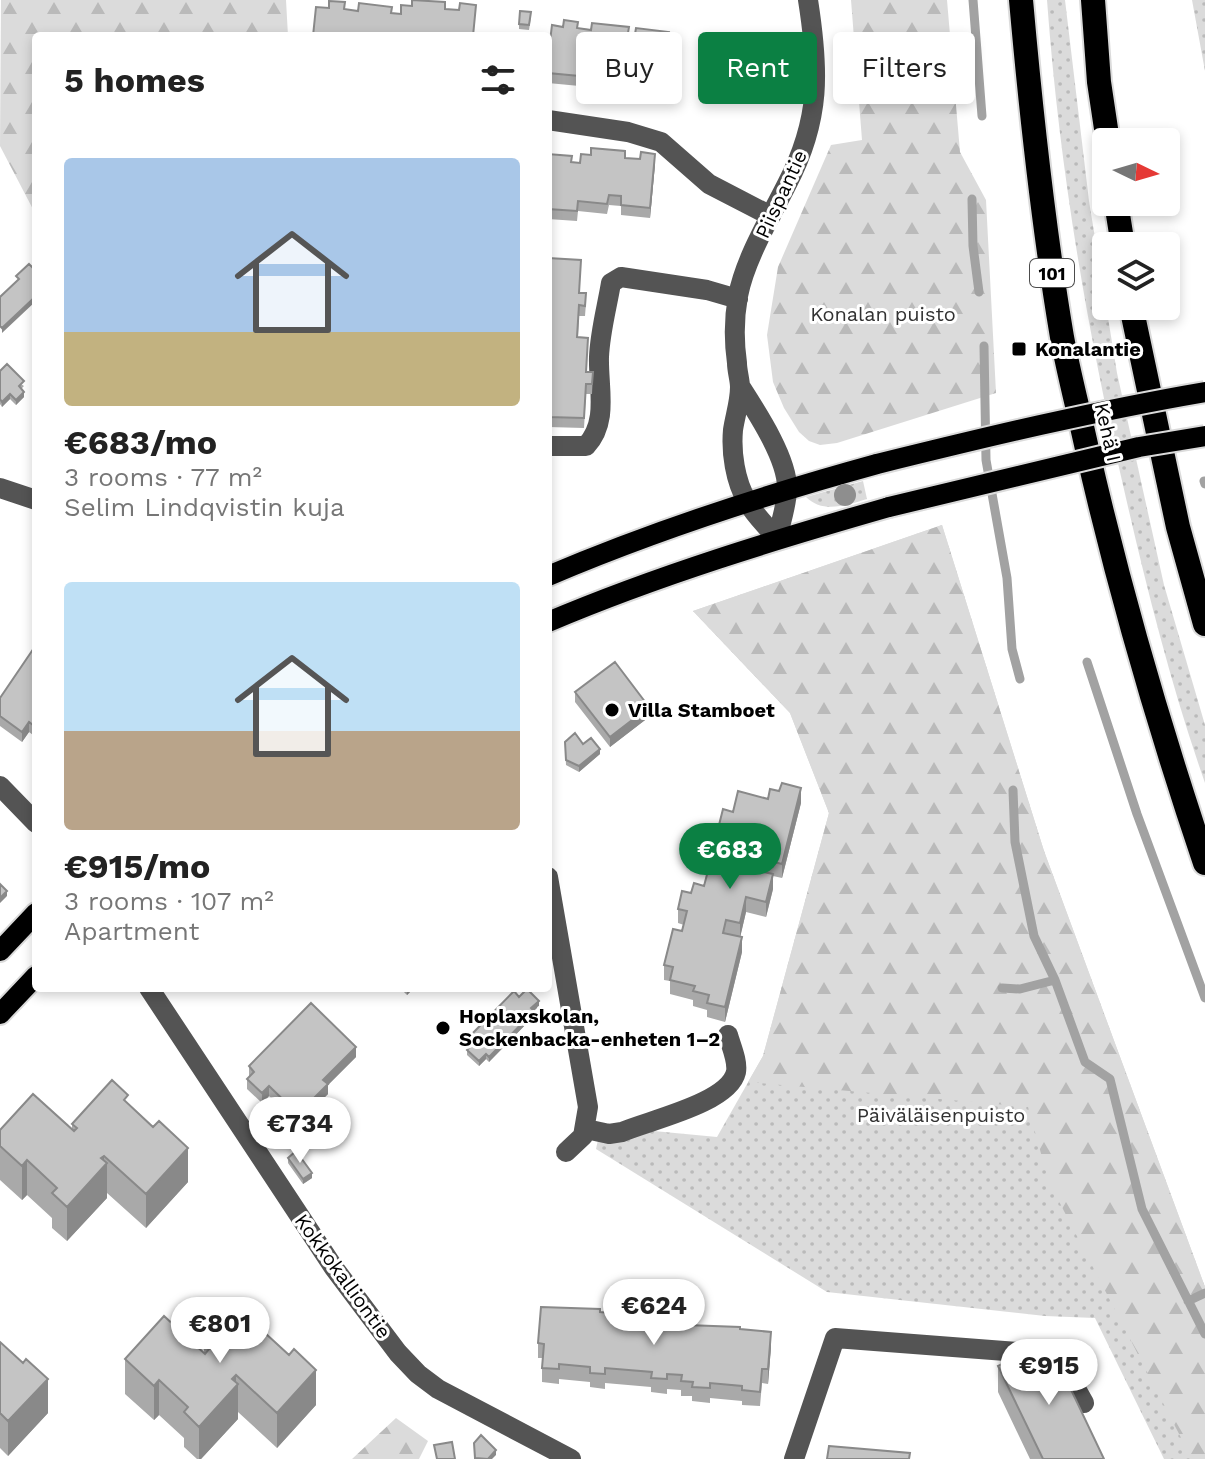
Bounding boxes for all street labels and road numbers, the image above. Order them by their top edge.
street label: Piispantie [750,146,812,242]
road number: 101 [1030,259,1074,287]
street label: Kehä I [1090,400,1126,464]
street label: Kokkokalliontie [290,1209,396,1343]

